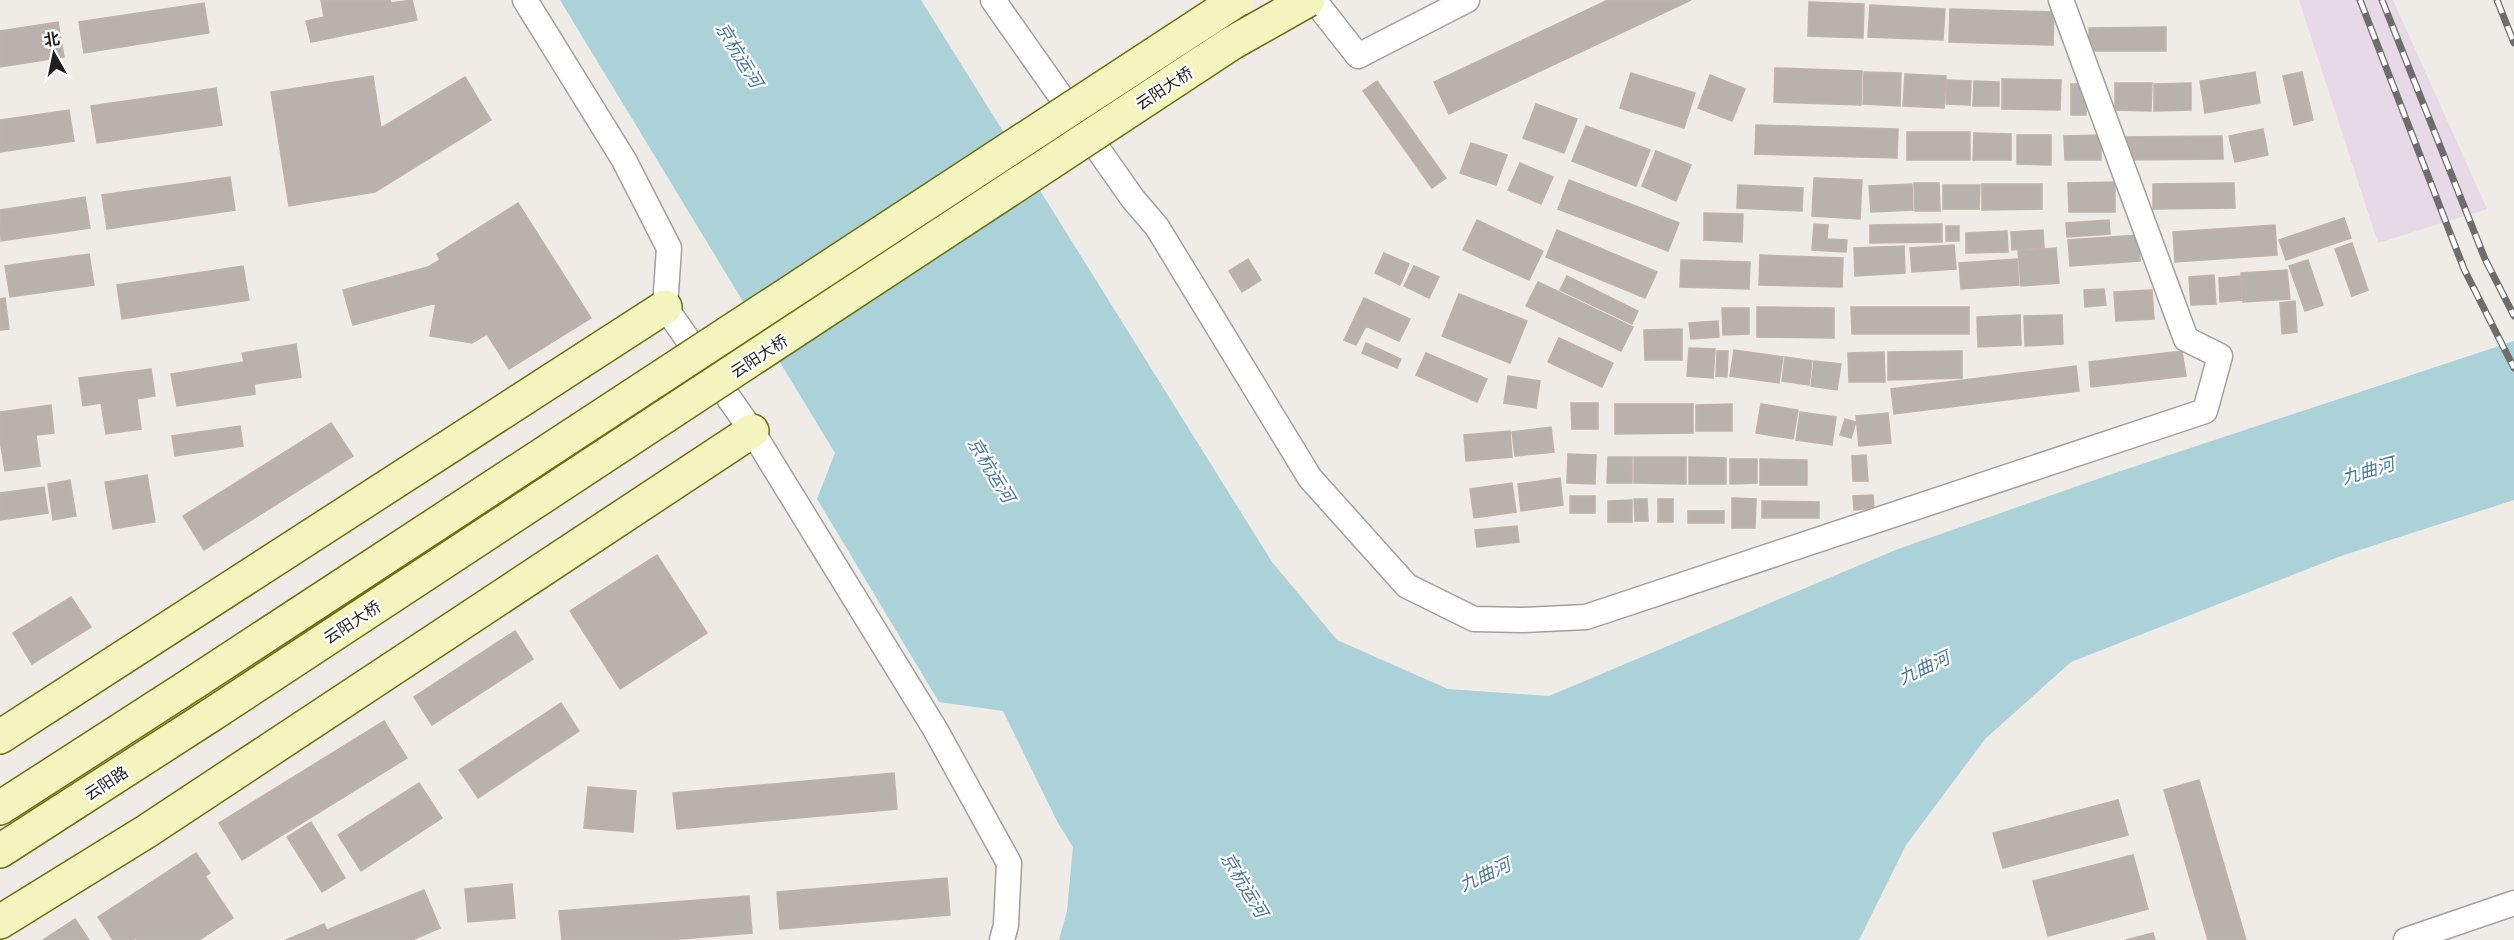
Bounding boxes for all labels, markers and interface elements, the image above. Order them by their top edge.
water label: 京杭运河 [711,17,770,94]
north arrow [24,24,84,84]
text: 北 [42,27,61,51]
street label: 云阳大桥 [1131,61,1197,115]
street label: 云阳大桥 [726,329,792,383]
water label: 京杭运河 [963,432,1022,509]
water label: 九曲河 [2338,450,2400,489]
street label: 云阳大桥 [319,595,385,649]
water label: 九曲河 [1894,644,1956,689]
street label: 云阳路 [80,761,132,805]
water label: 京杭运河 [1216,847,1275,924]
water label: 九曲河 [1455,851,1517,896]

